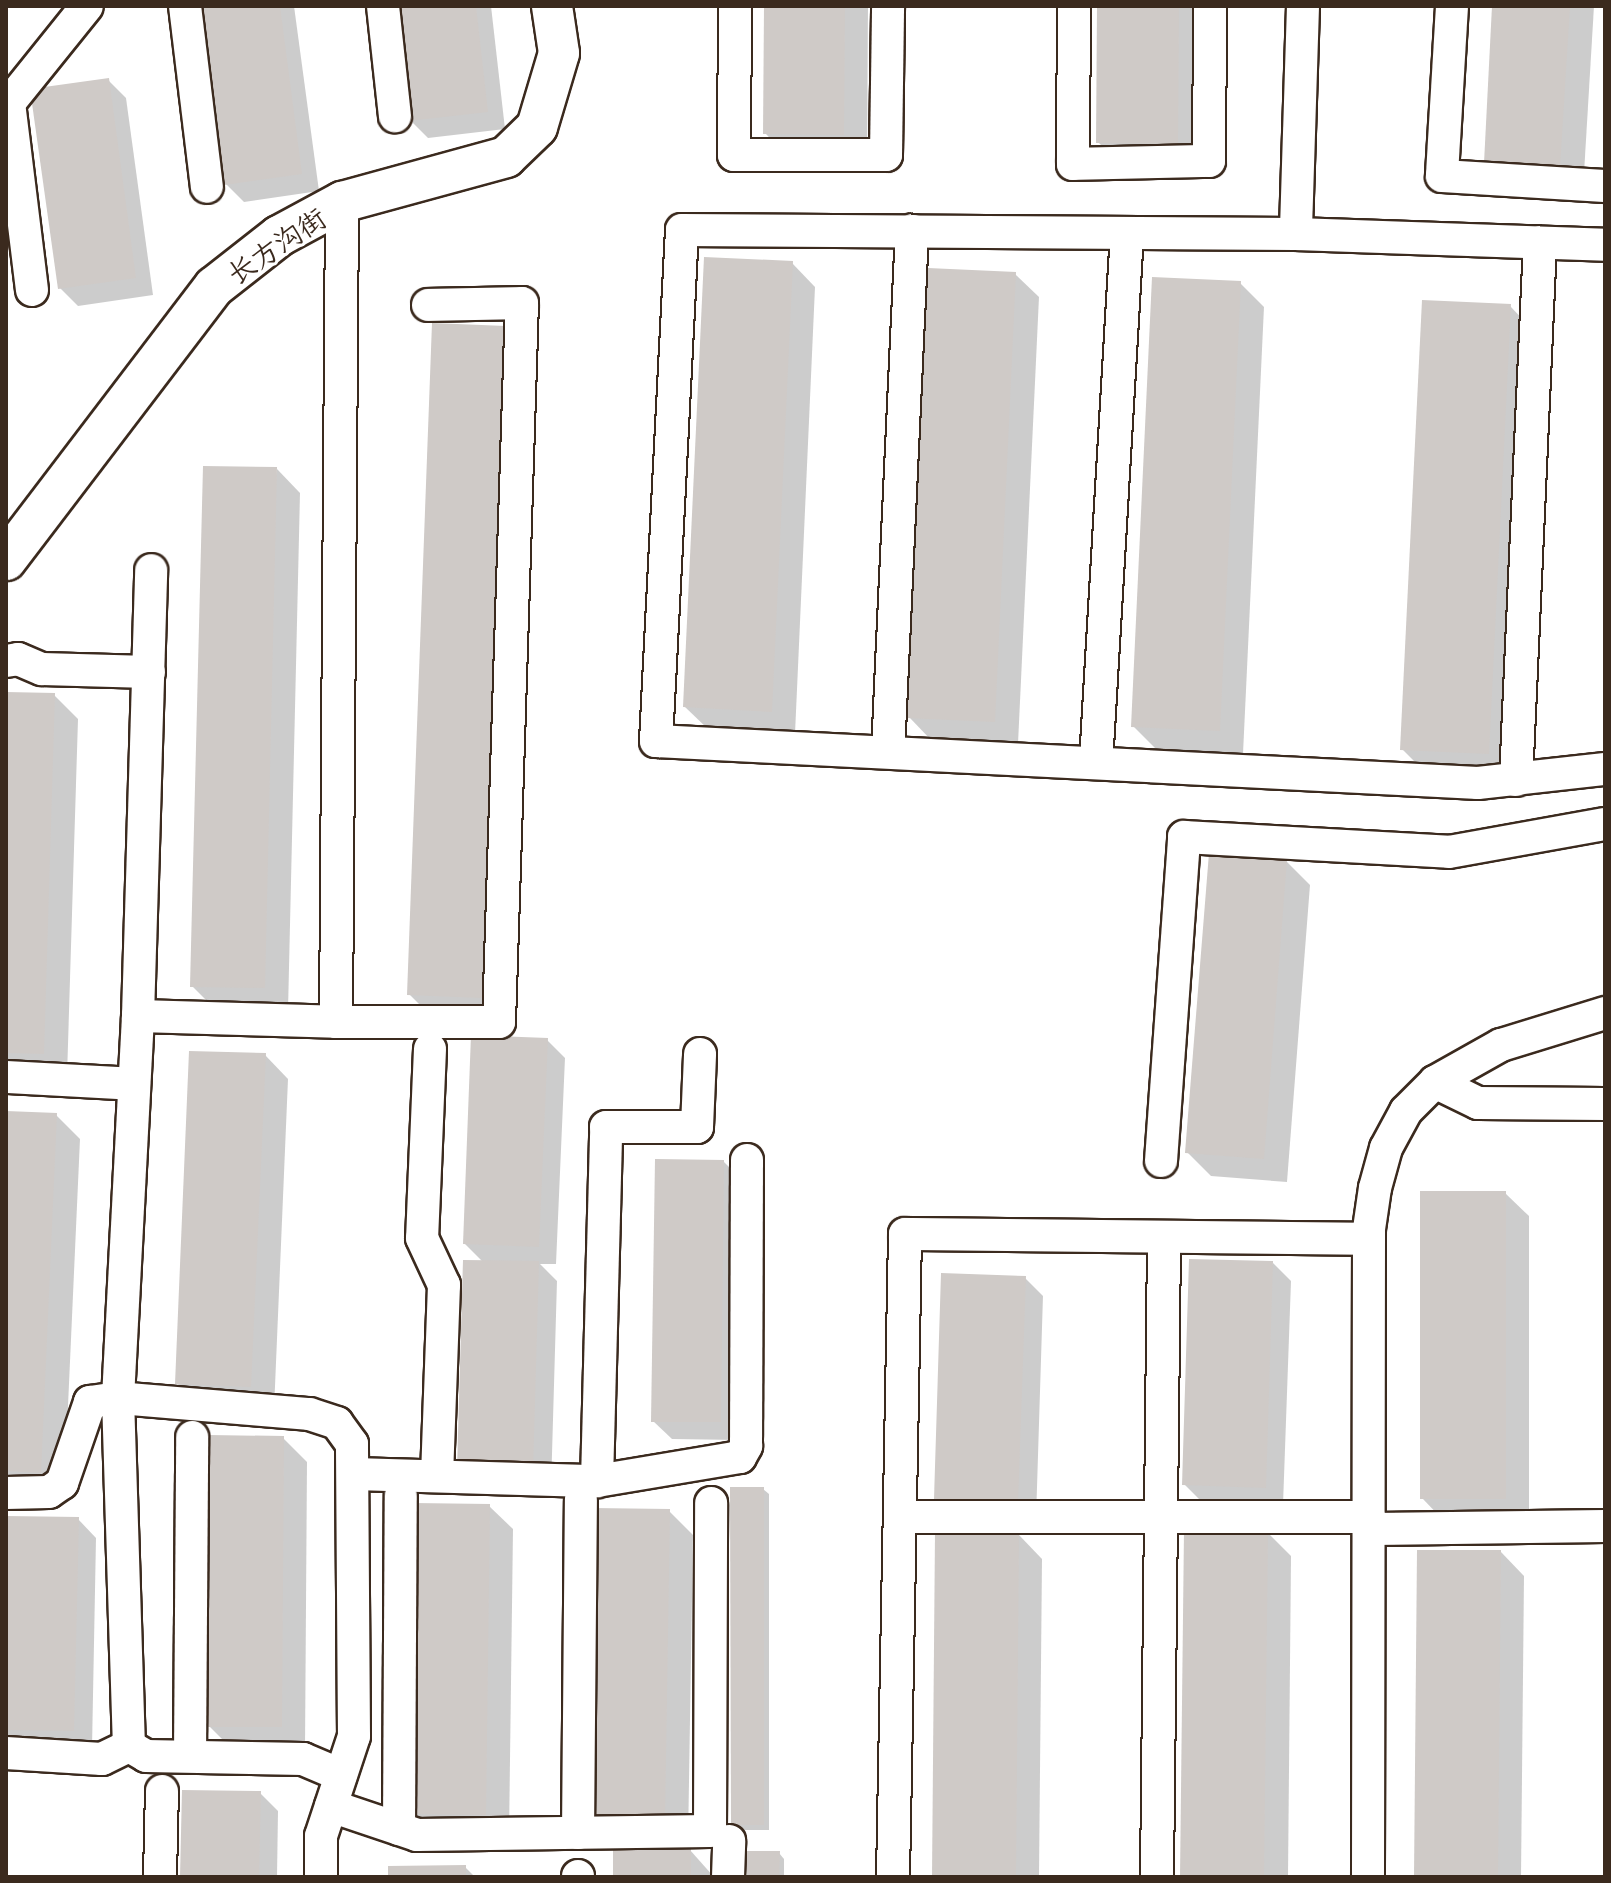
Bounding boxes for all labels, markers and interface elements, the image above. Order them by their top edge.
street label: 长方沟街 [220,200,332,290]

